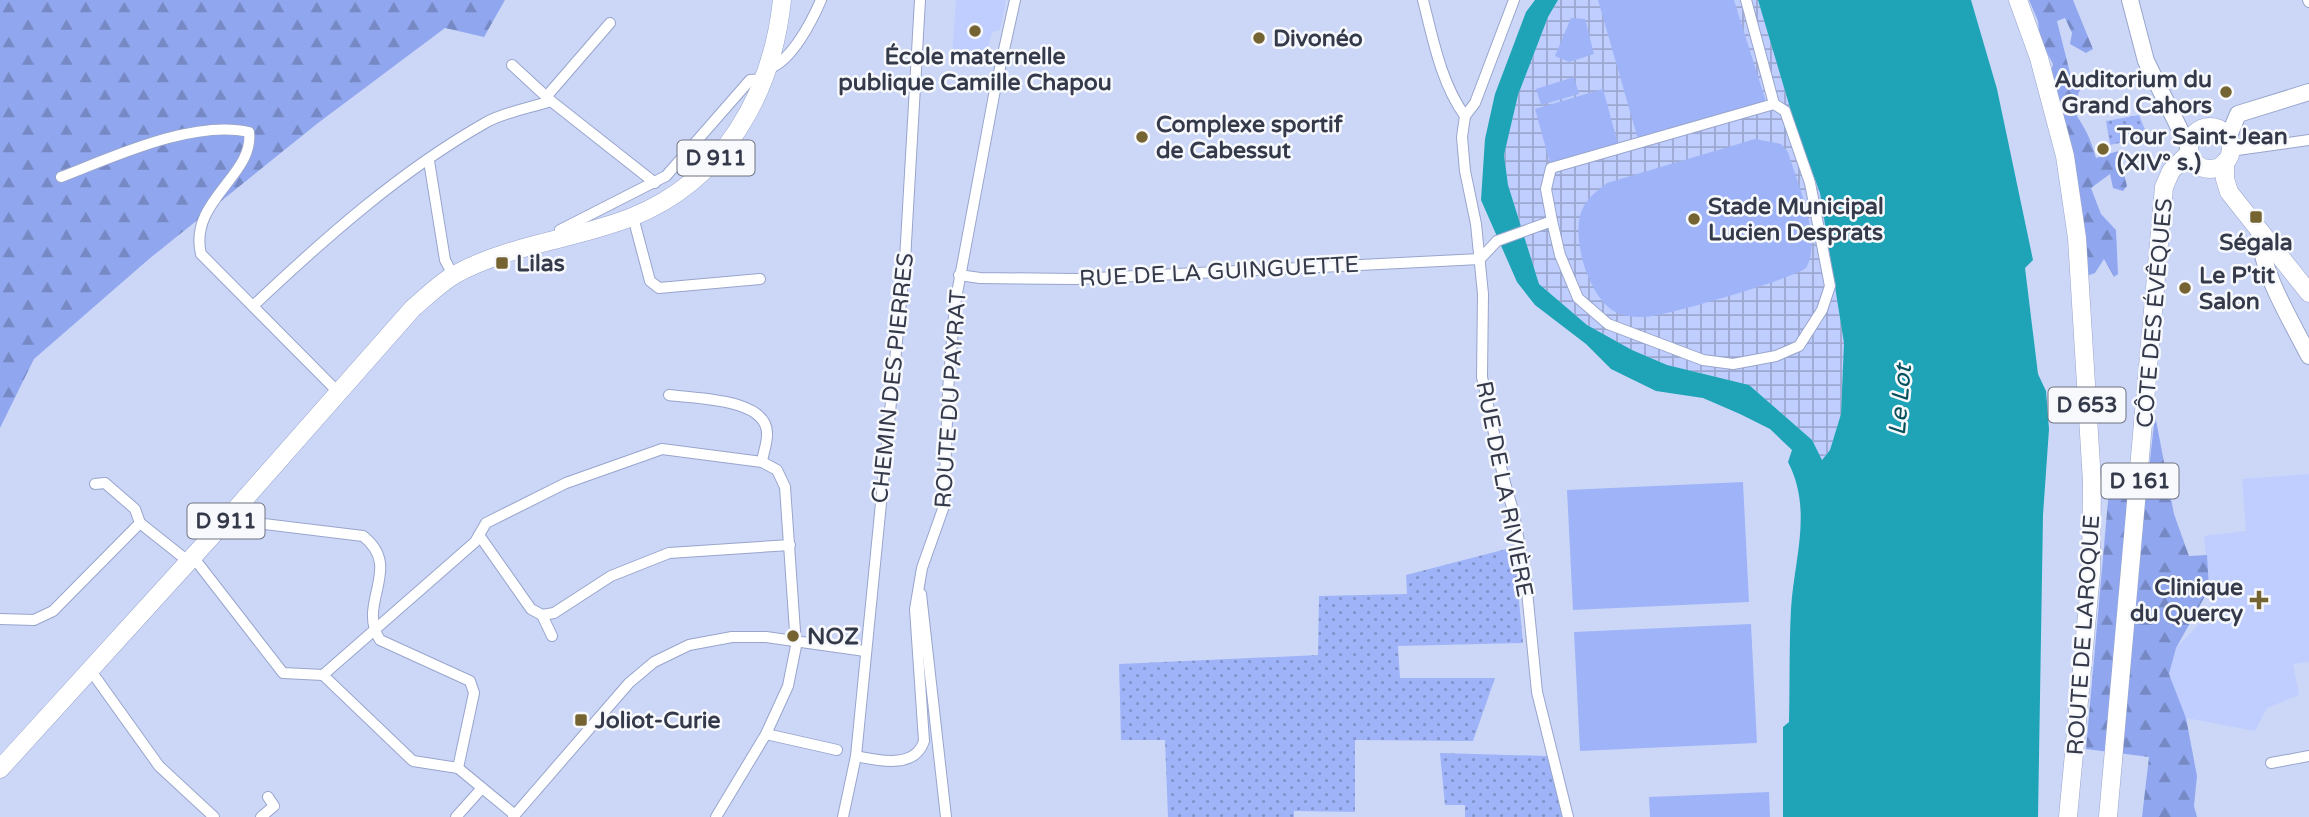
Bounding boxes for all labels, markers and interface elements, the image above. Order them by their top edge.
marker: École maternelle publique Camille Chapou [967,23,983,39]
place label: Divonéo [1273,25,1363,53]
marker: Divonéo [1251,30,1267,46]
place label: École maternelle publique Camille Chapou [838,43,1112,97]
place label: Auditorium du Grand Cahors [2054,66,2212,120]
marker: Auditorium du Grand Cahors [2218,84,2234,100]
place label: Complexe sportif de Cabessut [1156,111,1344,165]
place label: Tour Saint-Jean (XIV° s.) [2116,123,2288,177]
marker: Complexe sportif de Cabessut [1134,129,1150,145]
road number: D 911 [678,140,754,176]
marker: Tour Saint-Jean (XIV° s.) [2095,141,2111,157]
place label: Stade Municipal Lucien Desprats [1708,193,1884,247]
street label: CÔTE DES ÉVÊQUES [2131,197,2179,429]
marker: Ségala [2248,209,2264,225]
marker: Stade Municipal Lucien Desprats [1686,211,1702,227]
place label: Ségala [2219,229,2293,257]
place label: Lilas [516,250,565,278]
street label: RUE DE LA GUINGUETTE [1078,251,1360,293]
street label: CHEMIN DES PIERRES [866,252,920,505]
marker: Lilas [494,255,510,271]
place label: Le P'tit Salon [2199,262,2275,316]
marker: Le P'tit Salon [2177,280,2193,296]
street label: ROUTE DU PAYRAT [929,289,973,509]
water label: Le Lot [1883,361,1918,437]
street label: RUE DE LA RIVIÈRE [1469,379,1539,600]
road number: D 653 [2048,388,2126,422]
road number: D 161 [2102,463,2178,498]
road number: D 911 [188,504,264,538]
street label: ROUTE DE LAROQUE [2062,514,2106,756]
place label: Clinique du Quercy [2130,574,2244,628]
marker: Clinique du Quercy [2249,590,2269,610]
place label: NOZ [807,623,859,651]
marker: NOZ [785,628,801,644]
place label: Joliot-Curie [594,707,721,735]
marker: Joliot-Curie [573,712,589,728]

